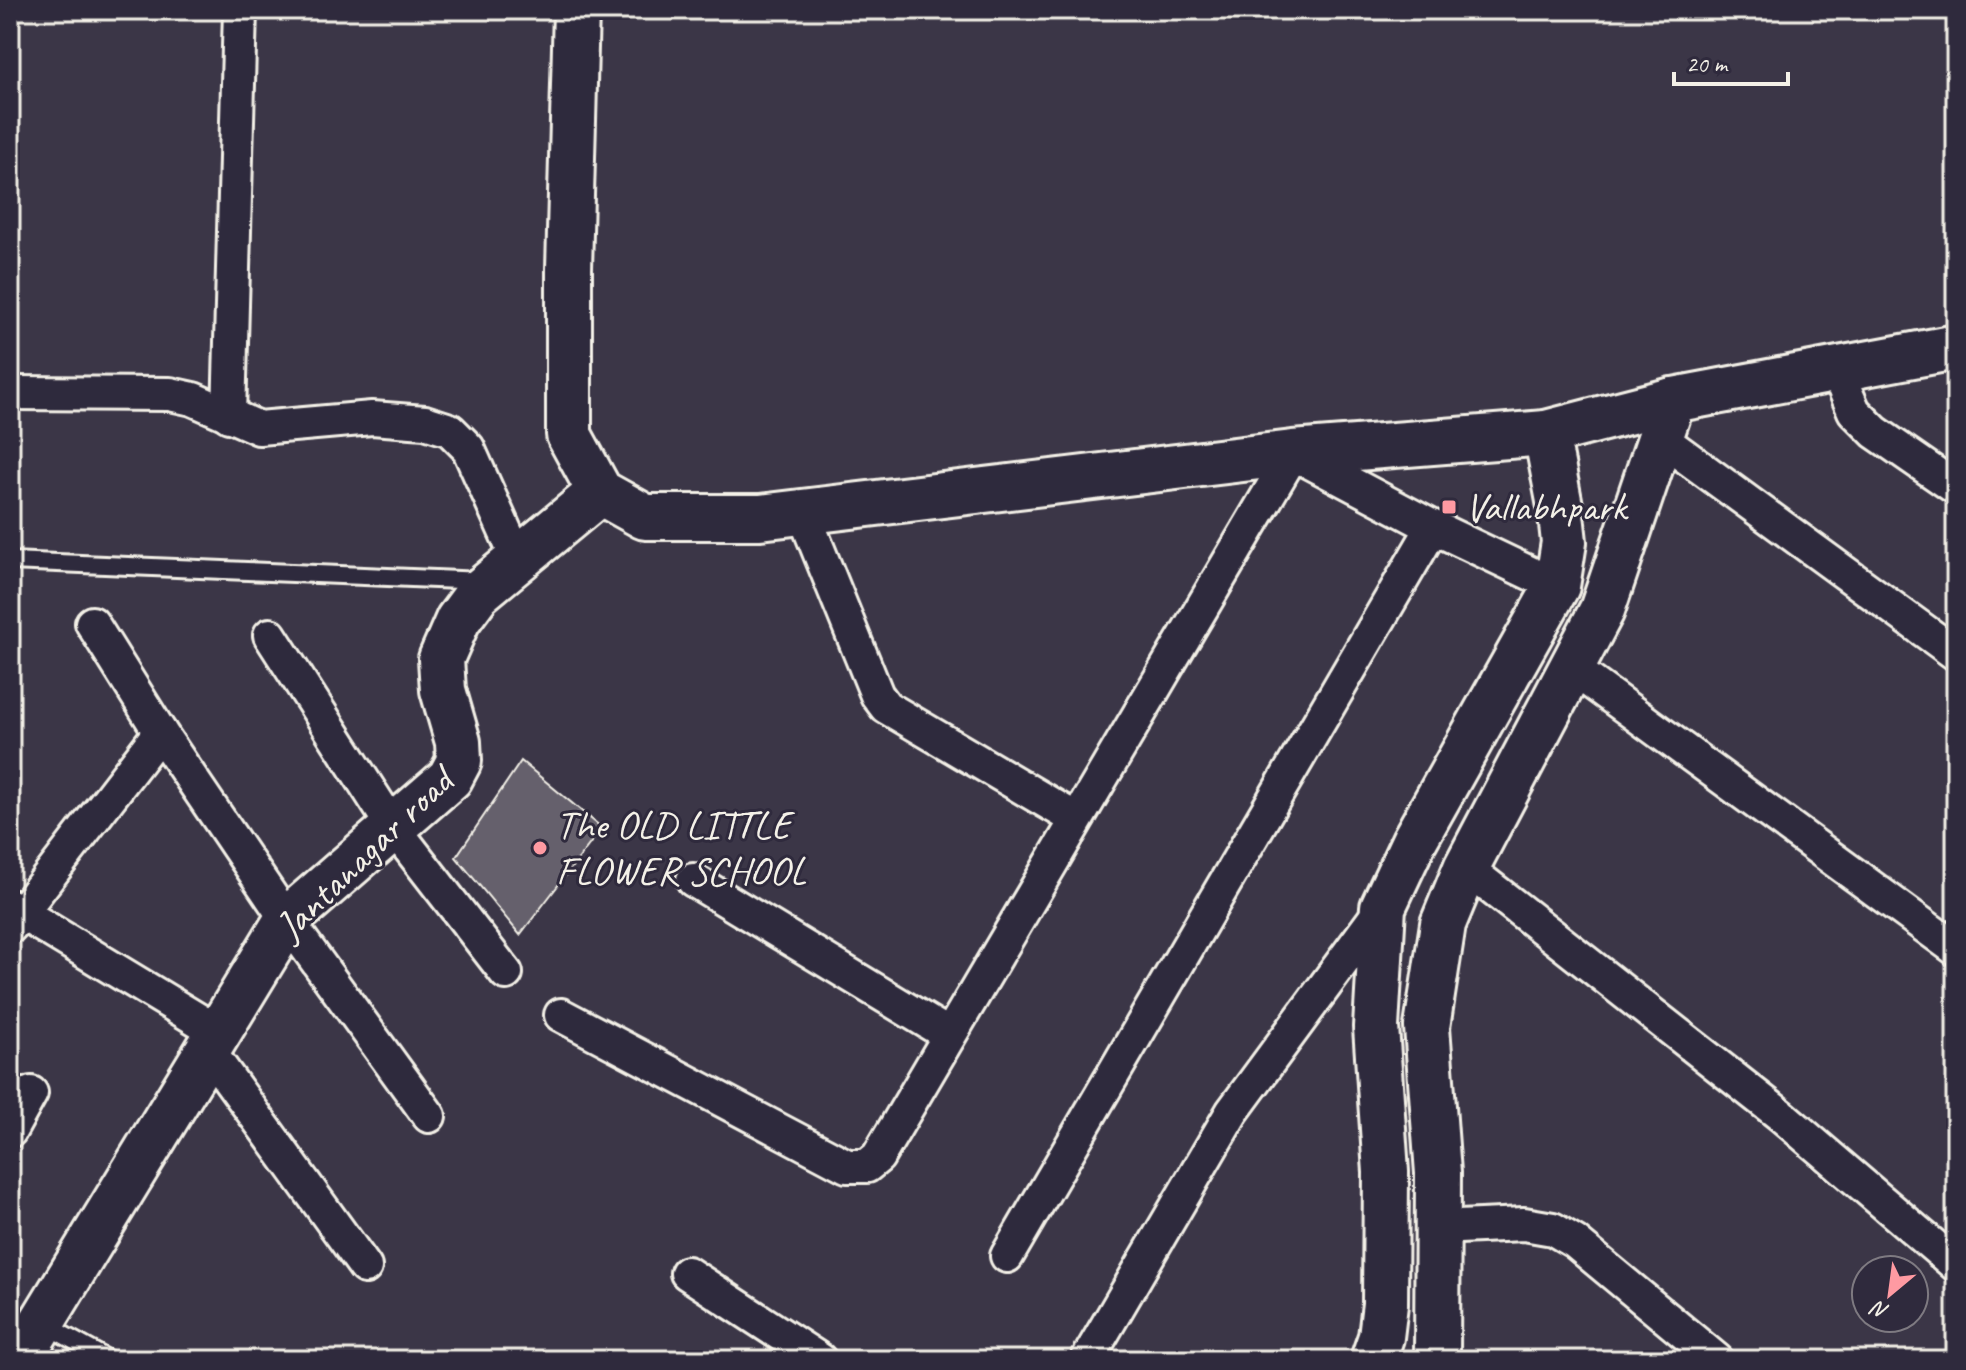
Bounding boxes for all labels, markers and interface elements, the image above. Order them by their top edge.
scale bar [1674,36,1788,86]
text: 20 m [1686,49,1729,79]
place label: Vallabhpark [1465,482,1630,532]
marker: Vallabhpark [1440,498,1458,516]
street label: Jantanagar road [263,753,468,952]
place label: The OLD LITTLE FLOWER SCHOOL [556,800,807,896]
marker: The OLD LITTLE FLOWER SCHOOL [531,839,549,857]
north arrow [1850,1254,1930,1334]
text: N [1865,1293,1894,1326]

